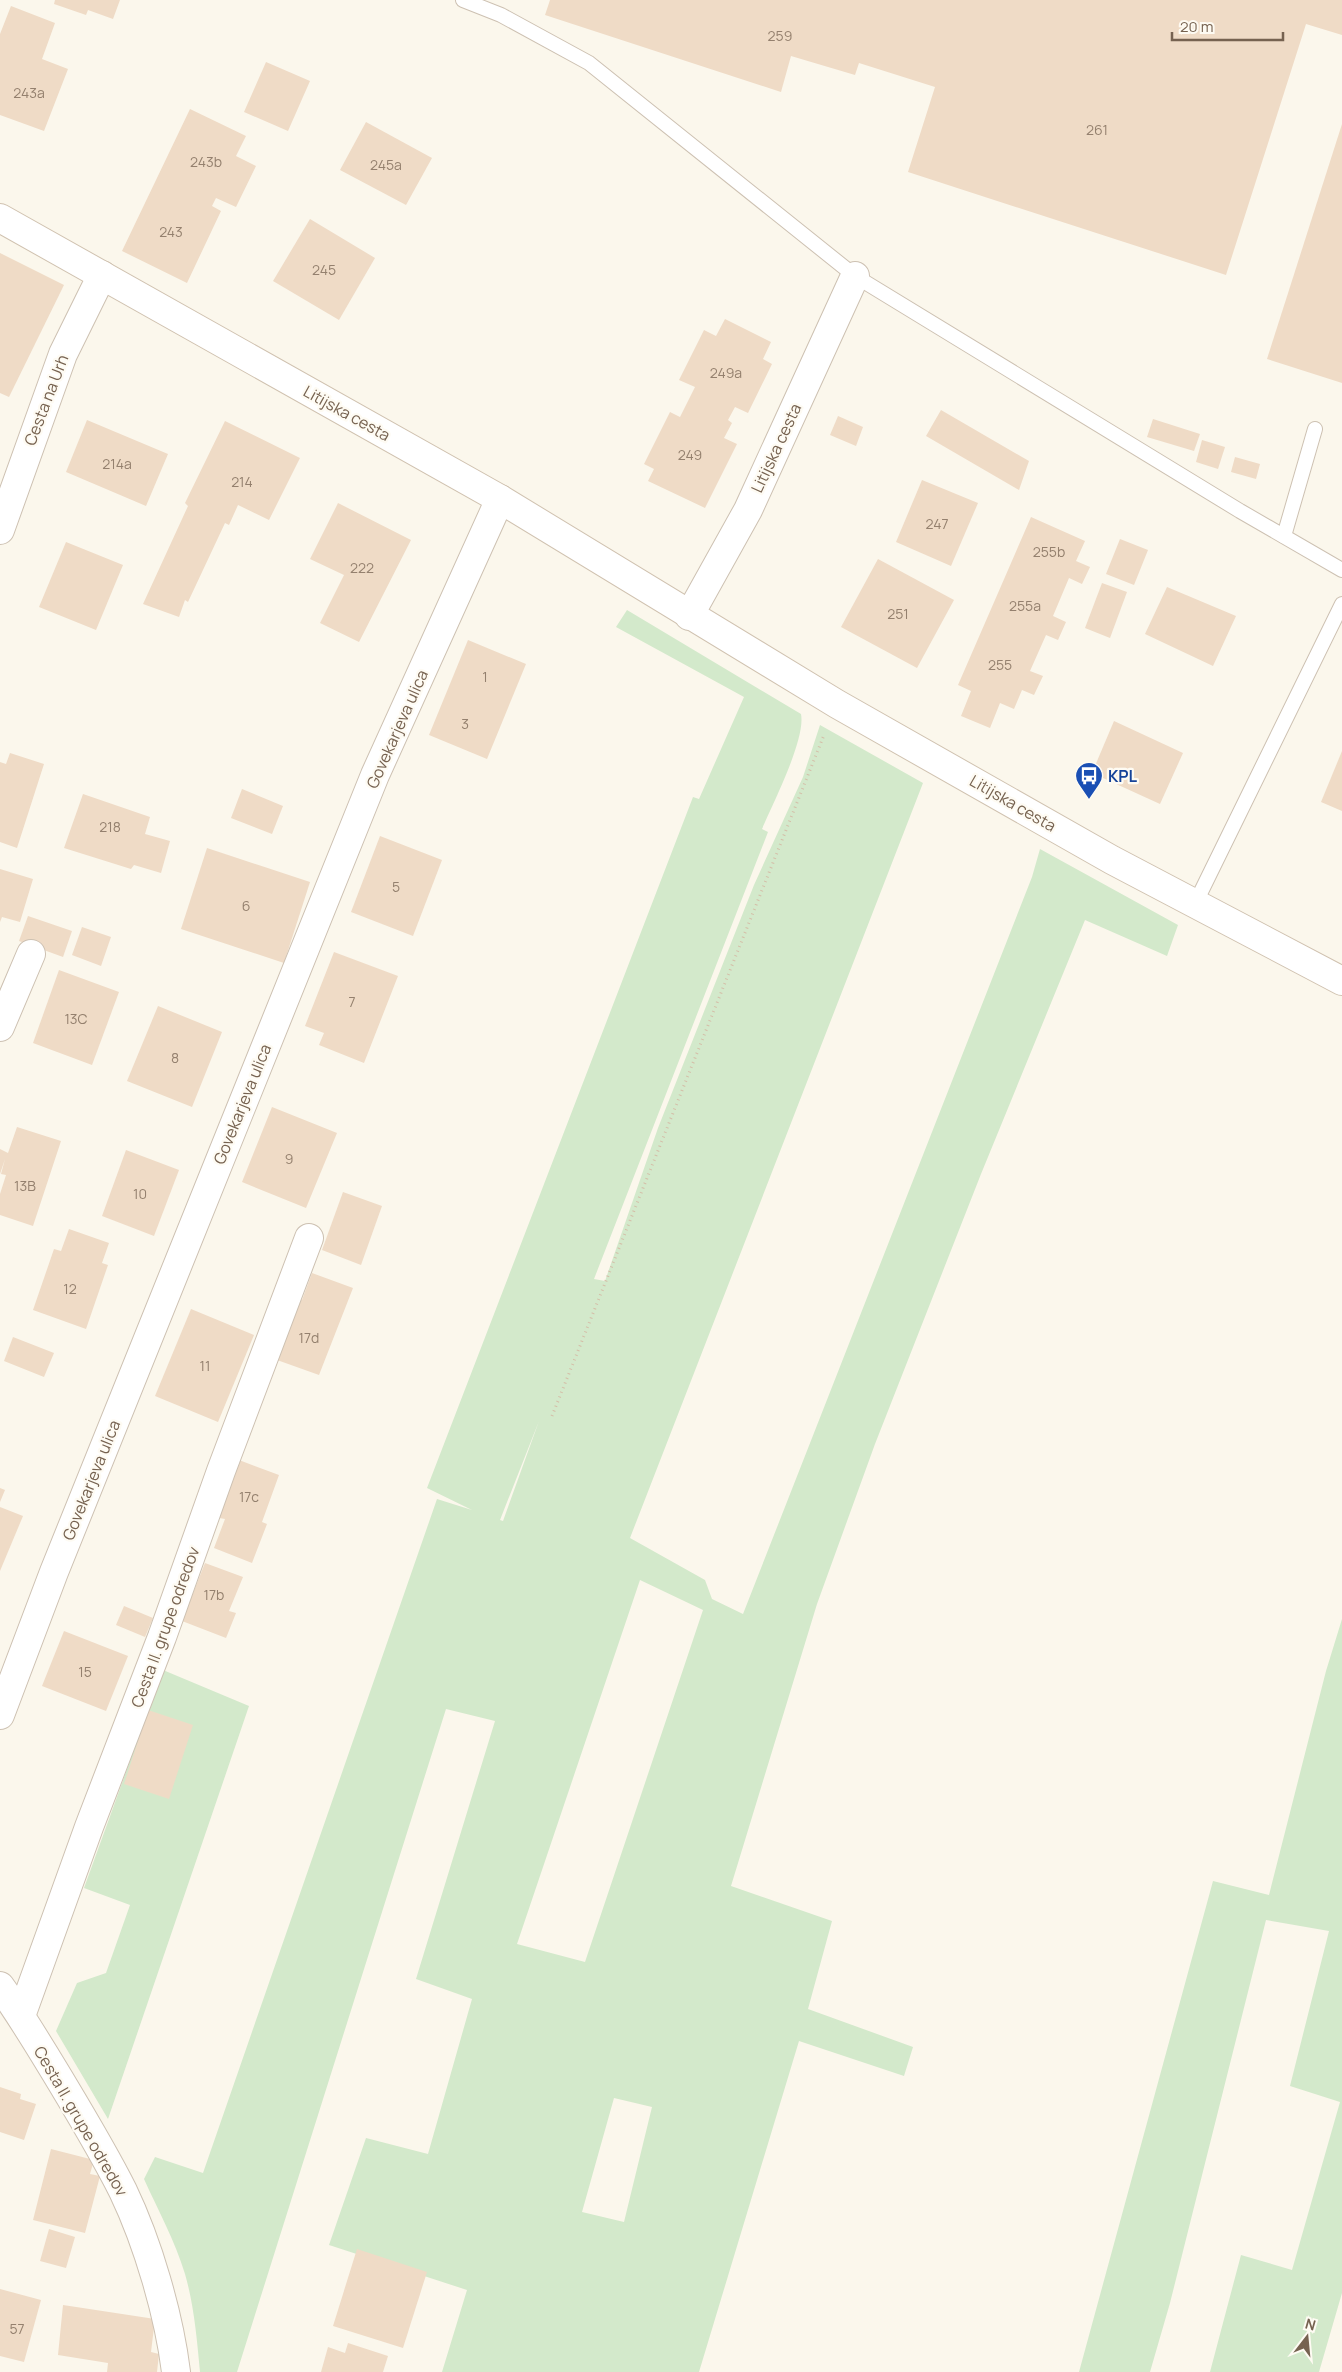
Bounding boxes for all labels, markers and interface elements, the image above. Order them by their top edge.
scale bar [1172,10,1283,42]
text: 20 m [1180,16,1213,37]
house number: 259 [768,26,792,45]
house number: 243a [13,83,45,102]
house number: 261 [1086,120,1108,139]
house number: 243b [190,152,222,171]
house number: 245a [370,155,402,174]
house number: 243 [159,222,183,241]
house number: 245 [312,260,336,279]
street label: Cesta na Urh [19,351,73,449]
house number: 249a [710,363,742,382]
street label: Litijska cesta [300,380,394,446]
street label: Litijska cesta [746,400,806,496]
house number: 249 [678,445,702,464]
house number: 214a [102,454,132,473]
house number: 214 [231,472,253,491]
house number: 247 [926,514,948,533]
house number: 255b [1033,542,1065,561]
house number: 222 [350,558,374,577]
house number: 255a [1009,596,1041,615]
house number: 251 [887,604,909,623]
house number: 255 [988,655,1012,674]
street label: Govekarjeva ulica [361,666,433,792]
house number: 1 [482,667,488,686]
house number: 3 [461,714,469,733]
bus stop icon: KPL [1074,761,1104,800]
place label: KPL [1108,765,1138,787]
street label: Litijska cesta [966,769,1060,837]
house number: 218 [99,817,121,836]
house number: 5 [392,877,400,896]
house number: 6 [242,896,250,915]
house number: 7 [348,992,356,1011]
house number: 13C [64,1009,88,1028]
street label: Govekarjeva ulica [208,1041,276,1167]
house number: 8 [171,1048,179,1067]
house number: 9 [285,1149,293,1168]
house number: 13B [14,1176,36,1195]
house number: 10 [133,1184,147,1203]
house number: 12 [63,1279,77,1298]
house number: 17d [299,1328,319,1347]
house number: 11 [200,1356,210,1375]
street label: Govekarjeva ulica [57,1417,125,1543]
house number: 17c [239,1487,259,1506]
street label: Cesta II. grupe odredov [126,1543,204,1711]
house number: 17b [204,1585,224,1604]
house number: 15 [78,1662,92,1681]
street label: Cesta II. grupe odredov [29,2042,133,2200]
north arrow [1282,2312,1332,2362]
text: N [1303,2314,1318,2335]
house number: 57 [9,2319,25,2338]

